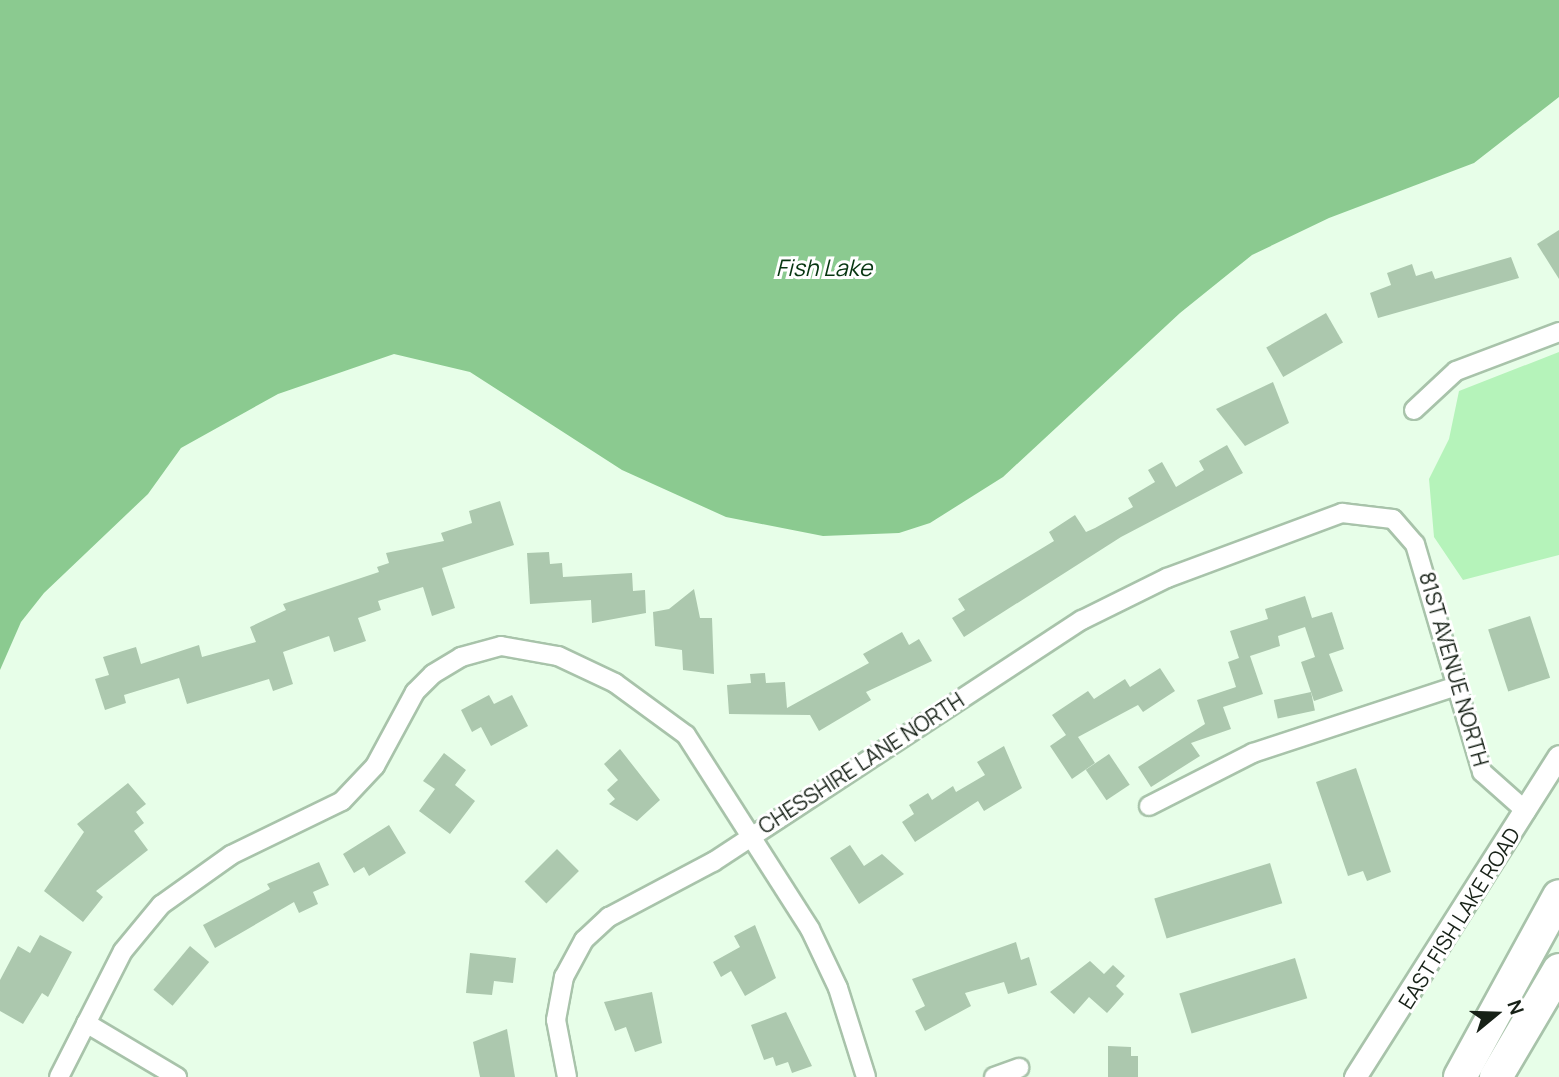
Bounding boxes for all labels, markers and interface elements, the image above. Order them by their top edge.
water label: Fish Lake [776,253,872,281]
street label: 81ST AVENUE NORTH [1414,569,1494,769]
street label: CHESSHIRE LANE NORTH [754,687,968,839]
street label: EAST FISH LAKE ROAD [1393,822,1525,1014]
north arrow [1461,979,1531,1049]
text: N [1501,996,1530,1018]

